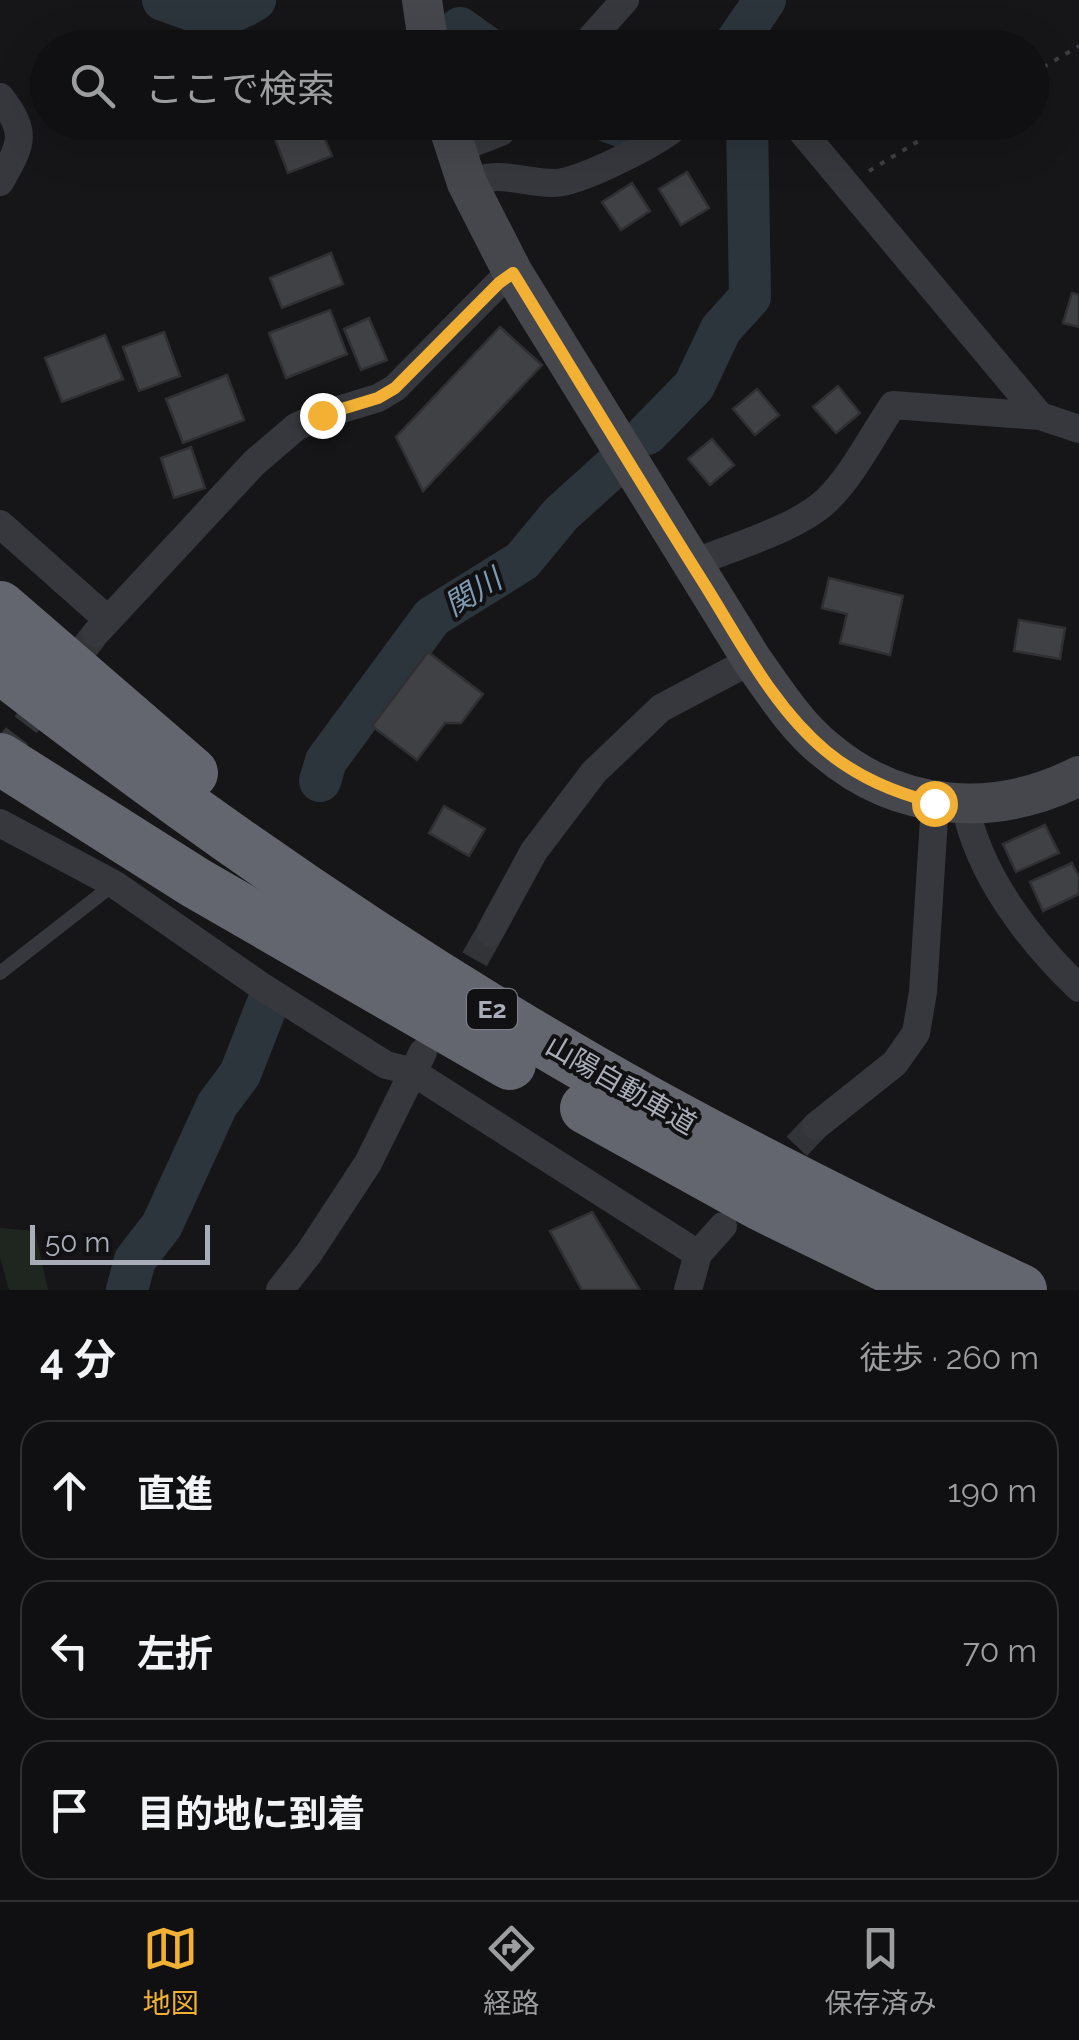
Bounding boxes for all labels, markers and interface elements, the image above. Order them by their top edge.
search box [30,30,1049,140]
icon: search [65,58,120,113]
text: ここで検索 [145,66,335,111]
route end [300,393,346,439]
water label: 関川 [438,560,510,623]
route start [912,781,958,827]
road number: E2 [467,989,517,1029]
street label: 山陽自動車道 [540,1029,702,1141]
scale bar [30,1220,210,1264]
text: 50 m [45,1226,110,1259]
text: 4 分 [40,1335,116,1384]
text: 徒歩 · 260 m [860,1339,1039,1376]
icon: ahead [42,1463,97,1518]
text: 直進 [137,1471,213,1516]
text: 190 m [947,1472,1037,1509]
icon: left [42,1623,97,1678]
text: 左折 [137,1631,213,1676]
text: 70 m [963,1632,1037,1669]
icon: arrive [42,1783,97,1838]
text: 目的地に到着 [137,1791,365,1836]
tab: 地図 [142,1921,199,2021]
tab: 経路 [483,1921,540,2021]
tab: 保存済み [824,1921,937,2021]

